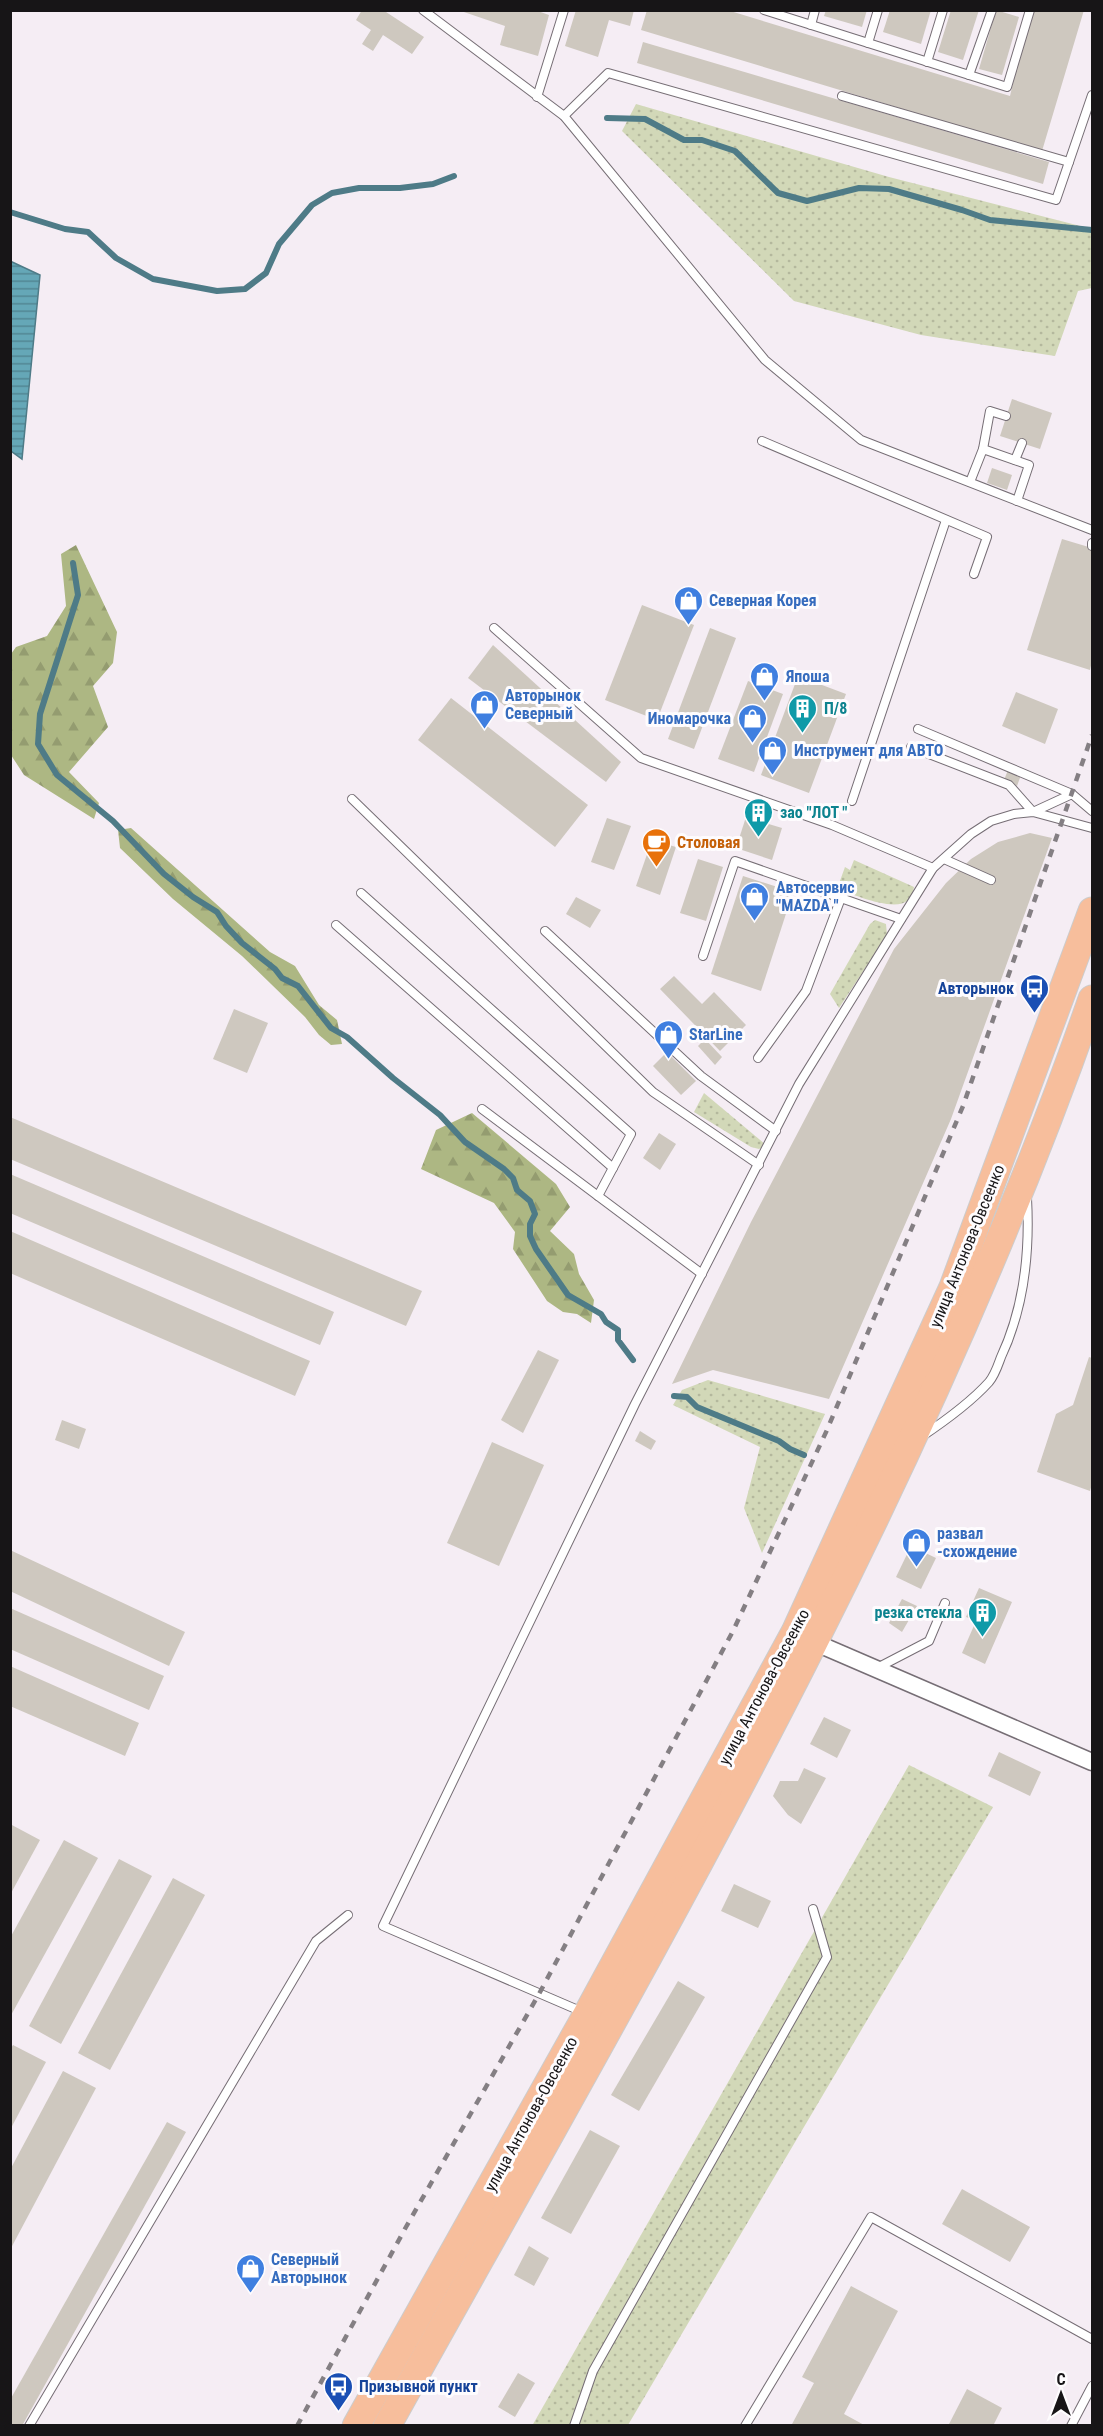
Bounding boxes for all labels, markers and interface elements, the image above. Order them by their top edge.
shop icon: Северная Корея [672,584,704,626]
place label: Северная Корея [709,591,817,610]
shop icon: Япоша [749,660,781,702]
place label: Япоша [785,667,830,686]
place label: Авторынок Северный [505,686,581,723]
shop icon: Авторынок Северный [468,688,500,730]
building icon: П/8 [787,692,819,734]
place label: П/8 [824,699,847,718]
shop icon: Иномарочка [736,702,768,744]
place label: Иномарочка [648,709,731,728]
shop icon: Инструмент для АВТО [757,734,789,776]
place label: Инструмент для АВТО [794,741,944,760]
building icon: зао "ЛОТ " [743,796,775,838]
place label: зао "ЛОТ " [780,803,847,822]
cafe icon: Столовая [640,826,672,868]
place label: Столовая [677,833,740,852]
place label: Автосервис "MAZDA " [776,878,855,915]
shop icon: Автосервис "MAZDA " [739,880,771,922]
bus stop icon: Авторынок [1019,972,1051,1014]
place label: Авторынок [938,979,1014,998]
shop icon: StarLine [652,1018,684,1060]
place label: StarLine [689,1025,743,1044]
street label: улица Антонова-Овсеенко [926,1162,1008,1330]
place label: развал -схождение [937,1524,1018,1561]
shop icon: развал -схождение [900,1526,932,1568]
building icon: резка стекла [967,1596,999,1638]
place label: резка стекла [875,1603,962,1622]
street label: улица Антонова-Овсеенко [715,1606,813,1768]
street label: улица Антонова-Овсеенко [481,2033,581,2195]
place label: Северный Авторынок [271,2250,347,2287]
shop icon: Северный Авторынок [234,2252,266,2294]
north arrow [1031,2364,1091,2424]
bus stop icon: Призывной пункт [322,2370,354,2412]
text: С [1056,2370,1066,2389]
place label: Призывной пункт [359,2377,478,2396]

